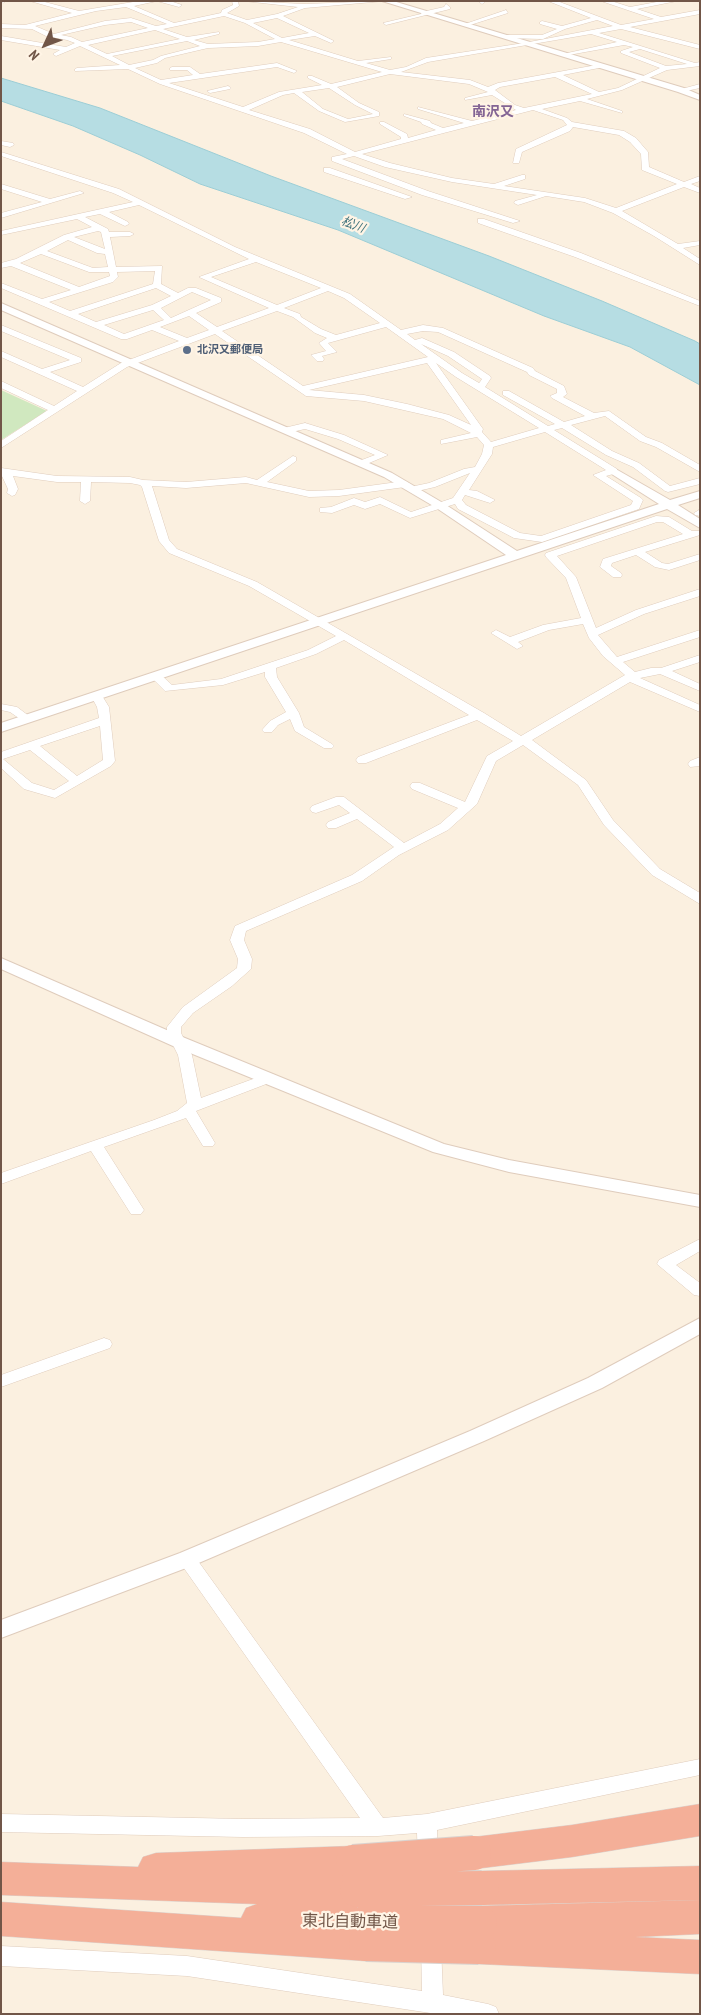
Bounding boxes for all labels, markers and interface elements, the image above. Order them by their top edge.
north arrow [20,20,70,70]
text: N [25,46,43,64]
district label: 南沢又 [472,104,514,120]
water label: 松川 [339,214,367,236]
place label: 北沢又郵便局 [197,343,263,357]
marker: 北沢又郵便局 [181,344,193,356]
street label: 東北自動車道 [302,1912,398,1932]

